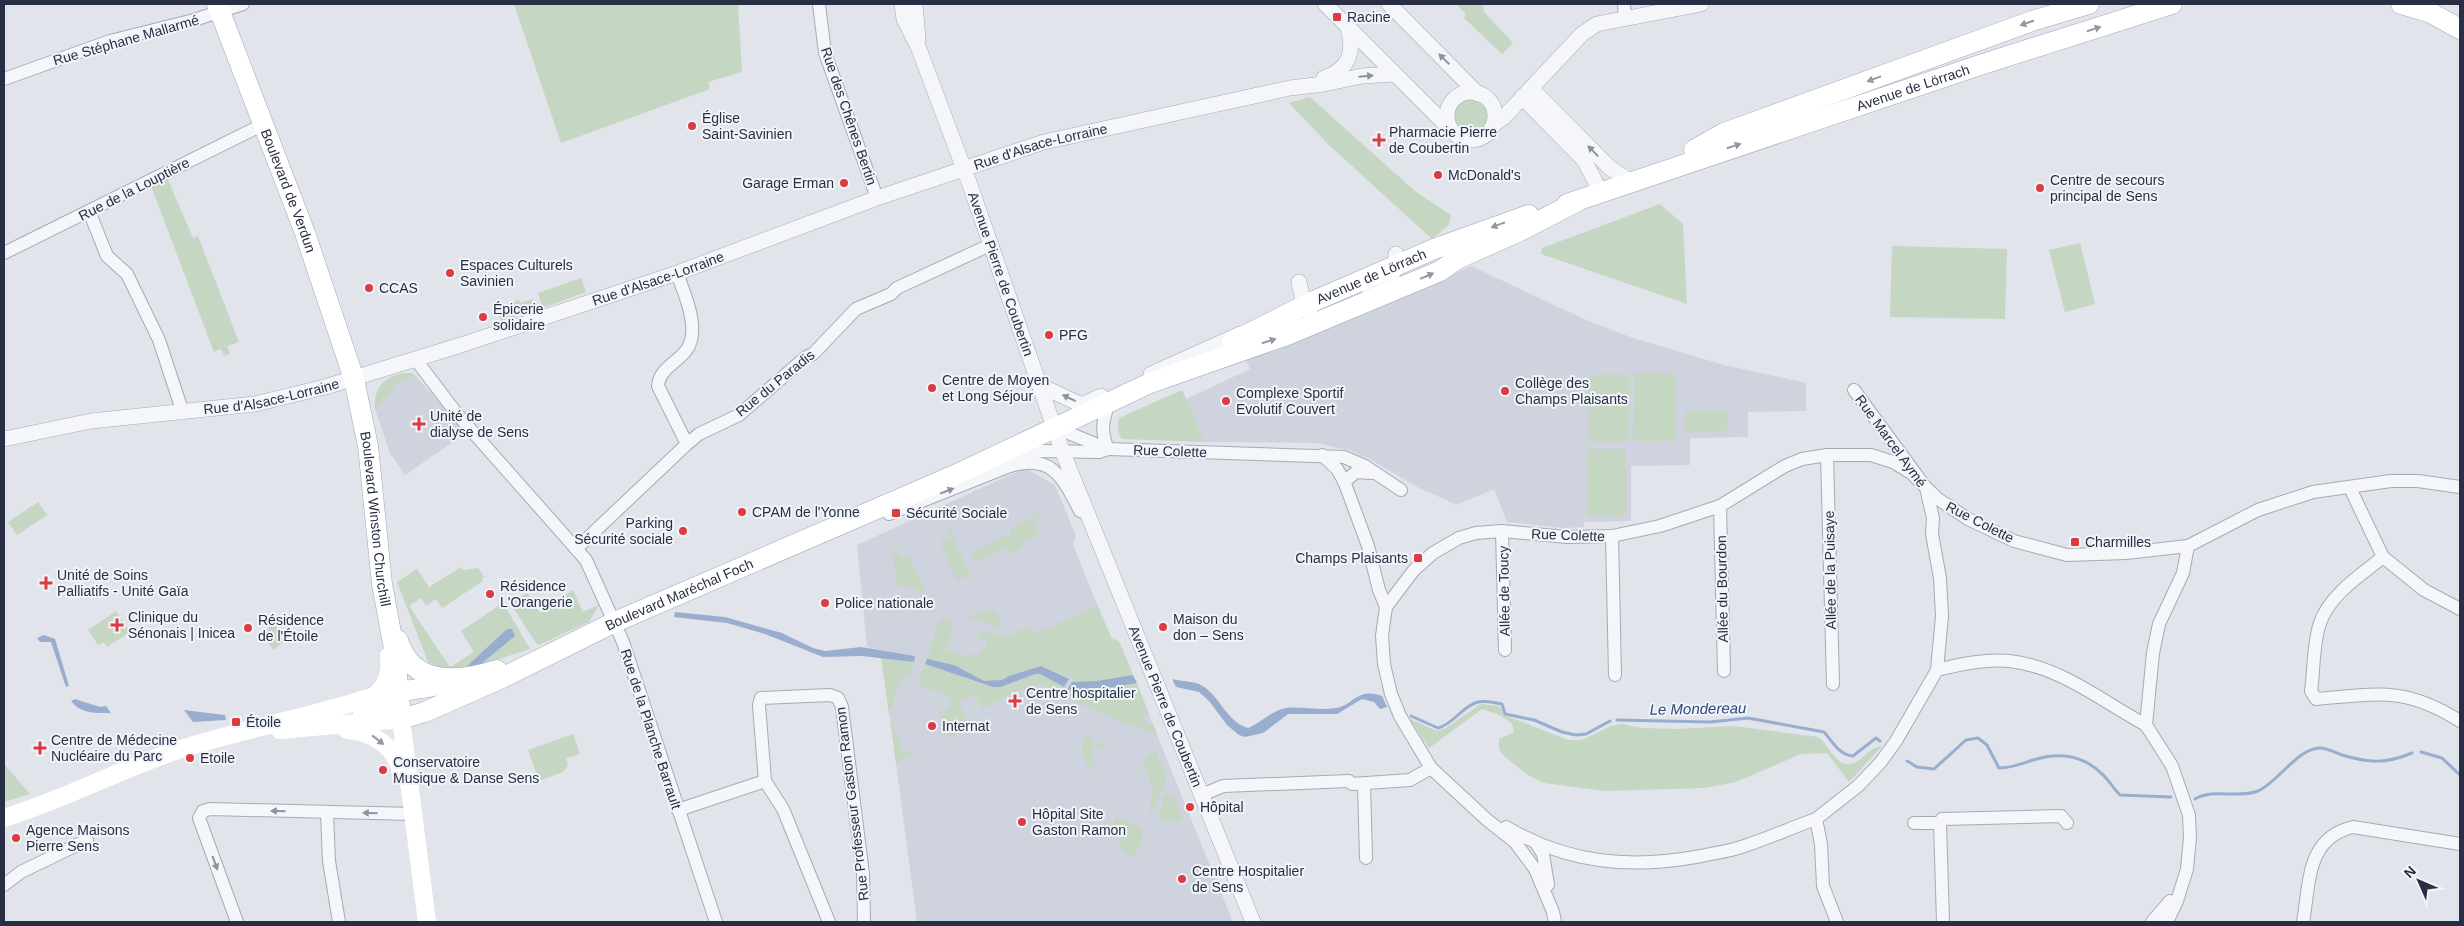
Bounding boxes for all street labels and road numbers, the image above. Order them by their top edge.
street label: Rue Stéphane Mallarmé [51,11,201,68]
street label: Rue des Chênes Bertin [818,45,880,187]
street label: Avenue de Lörrach [1854,61,1971,114]
street label: Rue d'Alsace-Lorraine [972,120,1109,173]
street label: Boulevard de Verdun [258,127,319,255]
street label: Rue de la Louptière [76,154,192,224]
street label: Avenue Pierre de Coubertin [965,190,1037,358]
street label: Avenue de Lörrach [1314,245,1429,307]
street label: Rue d'Alsace-Lorraine [590,248,726,309]
street label: Rue du Paradis [732,346,818,420]
street label: Rue d'Alsace-Lorraine [203,375,341,417]
street label: Rue Marcel Aymé [1852,392,1930,490]
street label: Boulevard Winston Churchill [357,430,394,608]
street label: Rue Colette [1133,442,1207,460]
street label: Rue Colette [1943,498,2017,546]
street label: Allée de la Puisaye [1821,510,1839,630]
street label: Rue Colette [1531,526,1605,544]
street label: Allée du Bourdon [1713,535,1731,643]
street label: Allée de Toucy [1495,545,1513,637]
street label: Boulevard Maréchal Foch [602,555,756,634]
street label: Avenue Pierre de Coubertin [1126,623,1206,789]
street label: Rue de la Planche Barrault [618,647,684,811]
street label: Rue Professeur Gaston Ramon [832,706,872,902]

